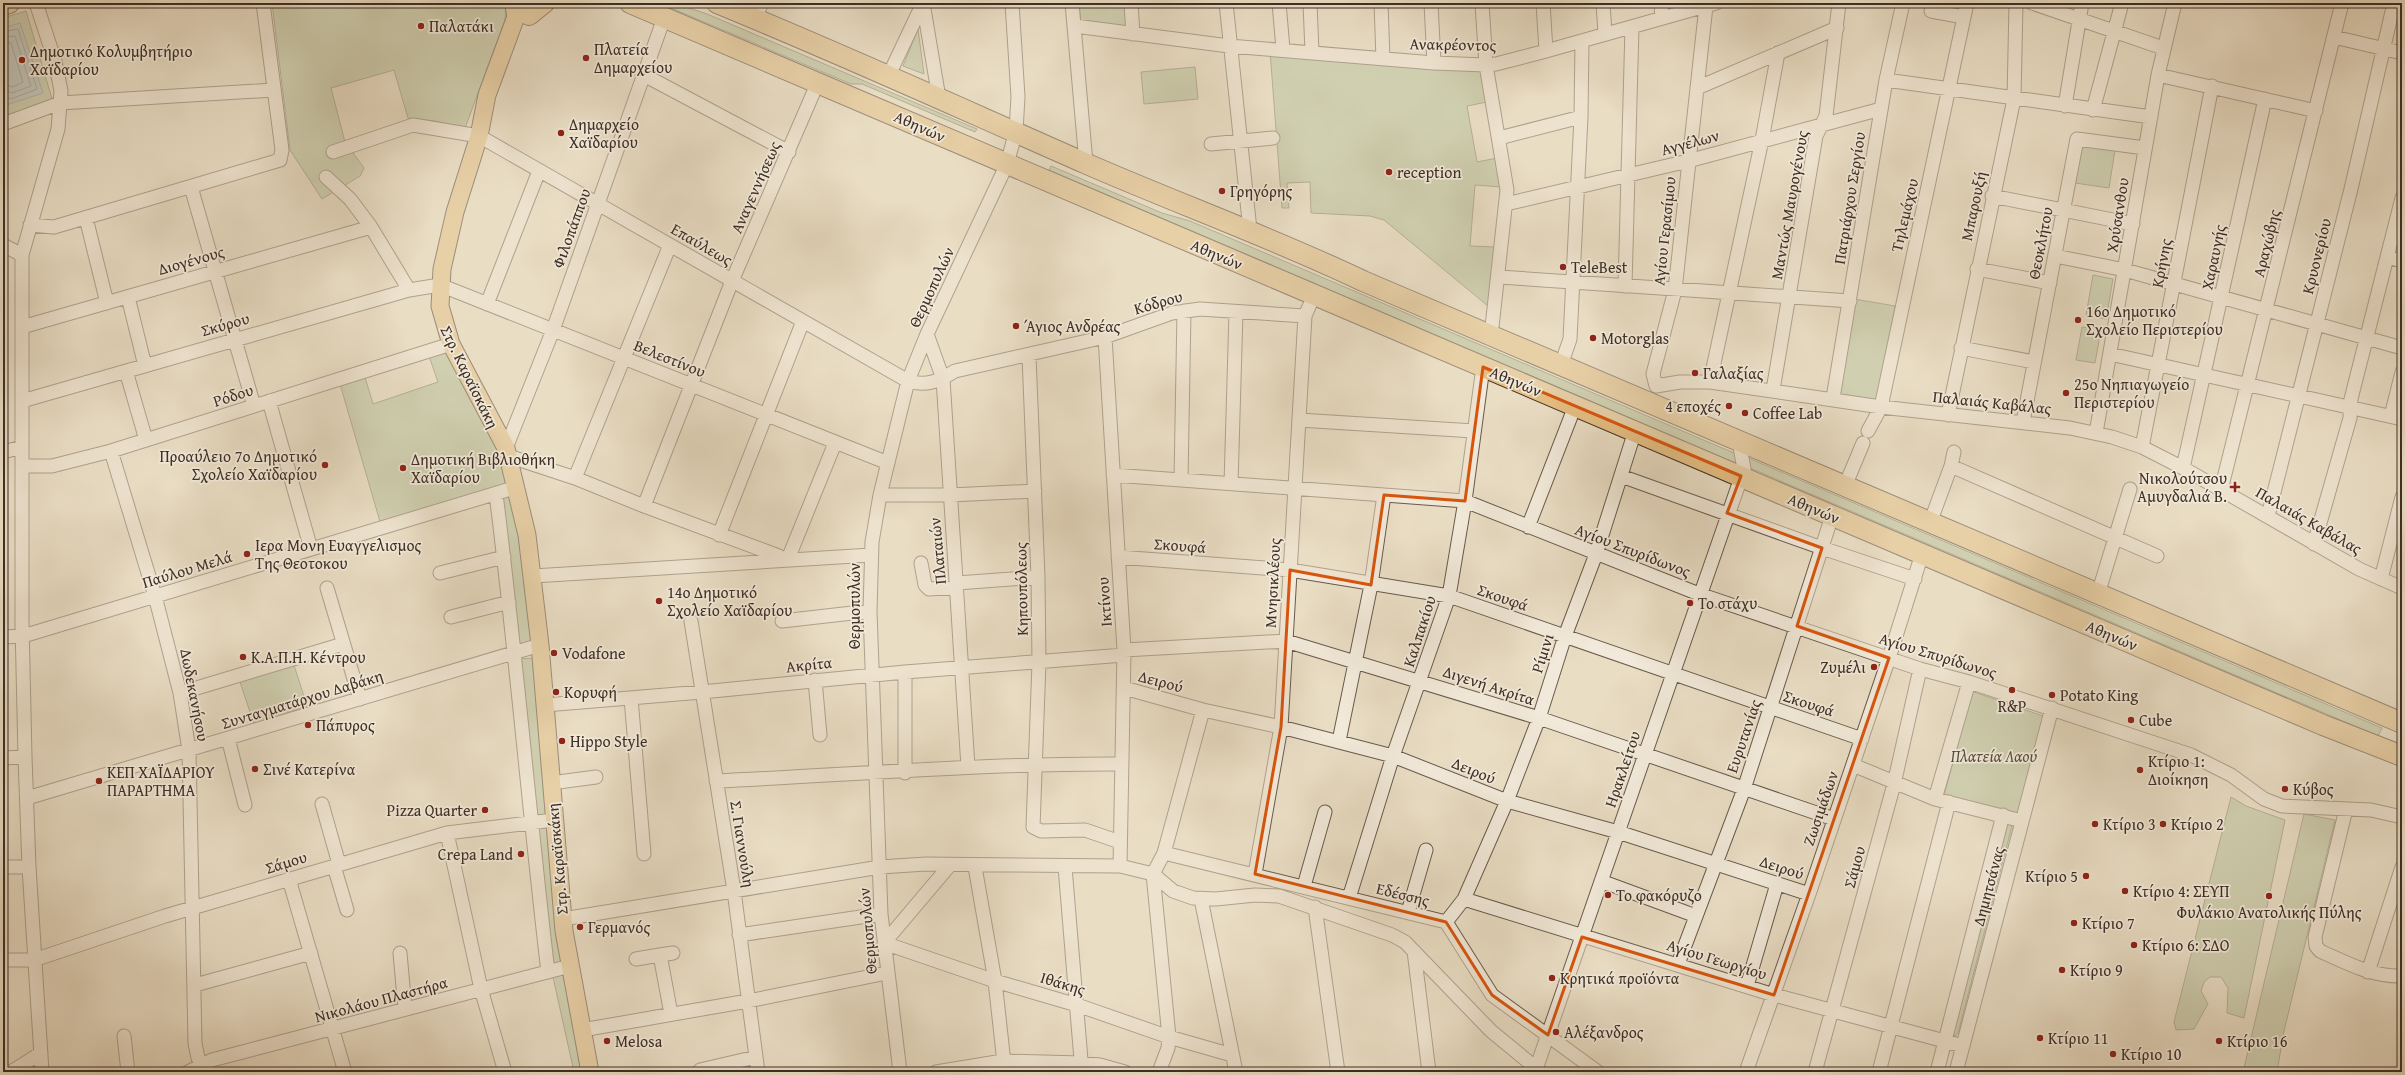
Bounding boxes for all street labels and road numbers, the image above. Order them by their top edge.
street label: Ανακρέοντος [1409,31,1497,57]
street label: Αθηνών [890,104,950,148]
street label: Αγγέλων [1658,123,1722,161]
street label: Μαντώς Μαυρογένους [1764,128,1814,281]
street label: Πατριάρχου Σεργίου [1827,130,1871,266]
street label: Αναγεννήσεως [724,137,786,237]
street label: Μπαρουξή [1954,169,1992,243]
street label: Αγίου Γερασίμου [1646,175,1682,287]
street label: Τηλεμάχου [1884,176,1924,254]
street label: Χρύσανθου [2099,176,2135,254]
street label: Φιλοπάππου [545,185,597,271]
street label: Θεοκλήτου [2021,205,2059,281]
street label: Αραχώβης [2246,206,2286,279]
street label: Κρυονερίου [2295,215,2337,297]
street label: Επαύλεως [667,217,737,271]
street label: Χαραυγής [2194,222,2232,292]
street label: Αθηνών [1187,232,1247,276]
street label: Κρήνης [2144,236,2178,290]
street label: Διογένους [155,239,227,281]
street label: Θερμοπυλών [902,243,960,331]
street label: Κόδρου [1131,284,1185,320]
street label: Σκύρου [198,306,252,342]
street label: Στρ. Καραϊσκάκη [435,321,505,433]
street label: Βελεστίνου [630,333,710,383]
street label: Αθηνών [1486,359,1546,403]
street label: Ρόδου [210,377,256,413]
street label: Παλαιάς Καβάλας [1932,384,2053,420]
street label: Παλαιάς Καβάλας [2251,480,2367,560]
street label: Αθηνών [1784,486,1844,530]
street label: Πλαταιών [922,516,952,586]
street label: Αγίου Σπυρίδωνος [1572,517,1694,583]
street label: Σκουφά [1153,531,1207,559]
street label: Μνησικλέους [1258,537,1286,629]
street label: Κηπουπόλεως [1008,542,1034,636]
street label: Παύλου Μελά [139,544,235,594]
street label: Θερμοπυλών [842,563,866,649]
street label: Ικτίνου [1090,576,1118,628]
street label: Σκουφά [1474,577,1532,617]
street label: Καλπακίου [1396,592,1442,670]
street label: Αθηνών [2082,613,2142,657]
street label: Αγίου Σπυρίδωνος [1876,626,2000,684]
street label: Ρίμινι [1524,630,1560,676]
street label: Δωδεκανήσου [174,647,216,743]
street label: Ακρίτα [785,650,834,678]
street label: Διγενή Ακρίτα [1440,659,1538,711]
street label: Συνταγματάρχου Δαβάκη [218,663,386,735]
street label: Δειρού [1136,664,1186,698]
street label: Σκουφά [1780,683,1838,723]
street label: Ευρυτανίας [1719,696,1767,776]
street label: Ηρακλείτου [1598,728,1646,810]
street label: Δειρού [1449,750,1499,790]
street label: Ζωσιμάδων [1796,767,1844,849]
street label: Σ. Γιαννούλη [724,799,762,889]
street label: Στρ. Καραϊσκάκη [540,802,574,916]
street label: Σάμου [1837,843,1871,891]
street label: Δημητσάνας [1966,843,2010,929]
street label: Σάμου [262,844,310,880]
street label: Δειρού [1757,849,1807,885]
street label: Εδέσσης [1374,876,1432,912]
street label: Θερμοπυλών [851,887,883,975]
street label: Αγίου Γεωργίου [1664,932,1770,986]
street label: Ιθάκης [1038,965,1089,1001]
street label: Νικολάου Πλαστήρα [312,970,450,1028]

